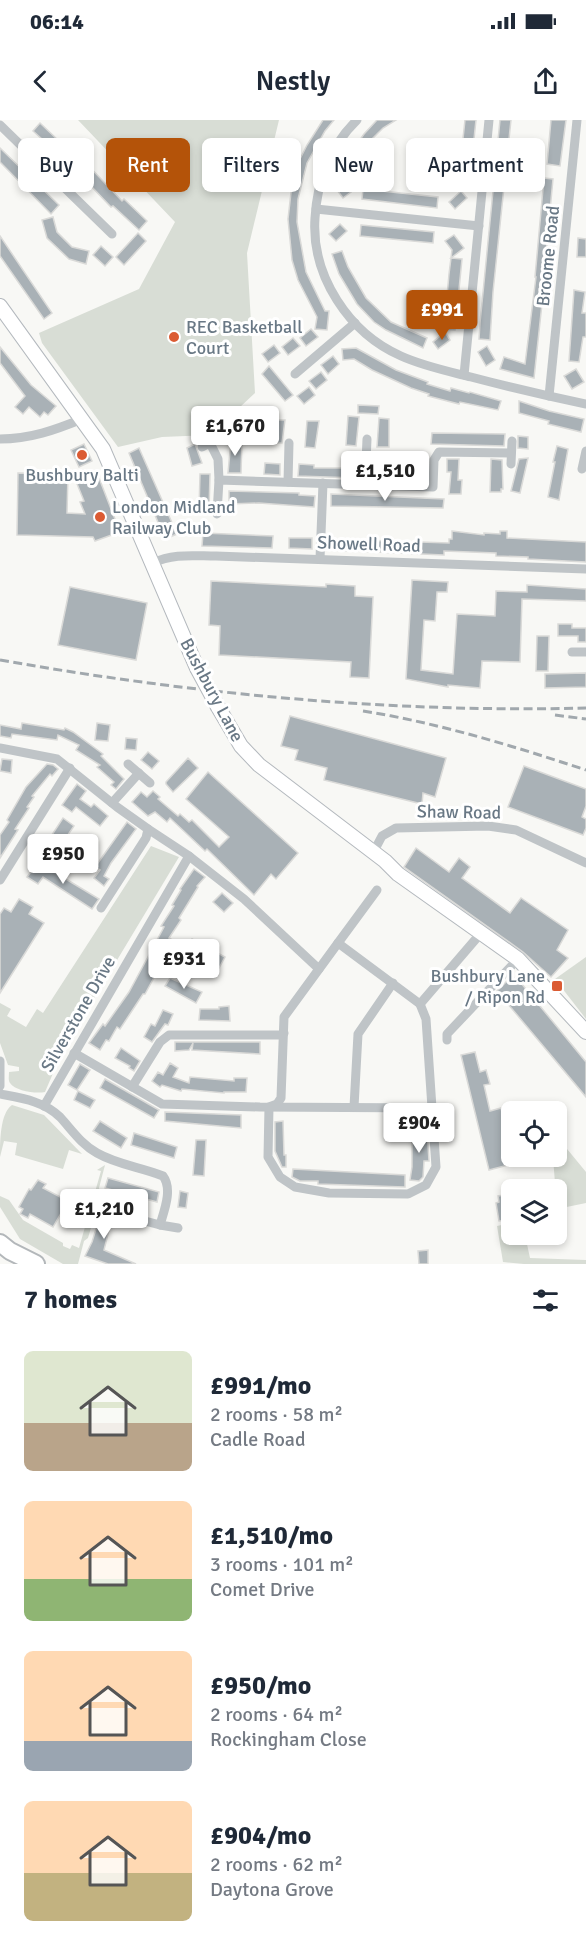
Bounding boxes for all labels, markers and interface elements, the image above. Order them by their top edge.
text: 06:14 [30,8,84,35]
icon: back [24,65,57,98]
text: Nestly [256,65,330,98]
icon: share [529,65,562,98]
chip: Buy [18,138,94,192]
chip: Rent [106,138,190,192]
chip: Filters [202,138,301,192]
chip: New [313,138,394,192]
chip: Apartment [406,138,545,192]
street label: Broome Road [532,204,564,308]
pin: £991 [406,290,478,341]
text: £991 [420,297,464,322]
place label: REC Basketball Court [186,316,303,359]
marker: REC Basketball Court [167,330,181,344]
pin: £1,670 [186,406,284,457]
text: £1,670 [205,413,265,438]
marker: Bushbury Balti [75,448,89,462]
pin: £1,510 [336,451,434,502]
text: £1,510 [355,458,415,483]
place label: Bushbury Balti [25,464,139,486]
place label: London Midland Railway Club [112,496,236,539]
marker: London Midland Railway Club [93,510,107,524]
street label: Showell Road [317,531,421,557]
street label: Bushbury Lane [175,634,249,746]
street label: Shaw Road [417,800,501,824]
pin: £950 [27,834,99,885]
text: £950 [41,841,85,866]
pin: £931 [148,939,220,990]
text: £931 [162,946,206,971]
street label: Silverstone Drive [36,952,120,1076]
place label: Bushbury Lane / Ripon Rd [431,965,545,1008]
marker: Bushbury Lane / Ripon Rd [550,979,564,993]
map controls [501,1101,567,1245]
button: locate [501,1101,567,1167]
pin: £904 [383,1103,455,1154]
text: £904 [397,1110,441,1135]
button: layers [501,1179,567,1245]
pin: £1,210 [55,1189,153,1240]
text: £1,210 [74,1196,134,1221]
text: 7 homes [24,1284,117,1316]
icon: filters [529,1284,562,1317]
text: £991/mo [210,1370,311,1402]
icon: home [72,1375,144,1447]
text: 2 rooms · 58 m² [210,1402,343,1427]
text: Cadle Road [210,1427,306,1452]
text: £1,510/mo [210,1520,333,1552]
icon: home [72,1525,144,1597]
text: 3 rooms · 101 m² [210,1552,354,1577]
text: Comet Drive [210,1577,314,1602]
text: £950/mo [210,1670,311,1702]
icon: home [72,1675,144,1747]
text: 2 rooms · 64 m² [210,1702,343,1727]
text: Rockingham Close [210,1727,367,1752]
text: £904/mo [210,1820,311,1852]
icon: home [72,1825,144,1897]
text: 2 rooms · 62 m² [210,1852,343,1877]
text: Daytona Grove [210,1877,334,1902]

